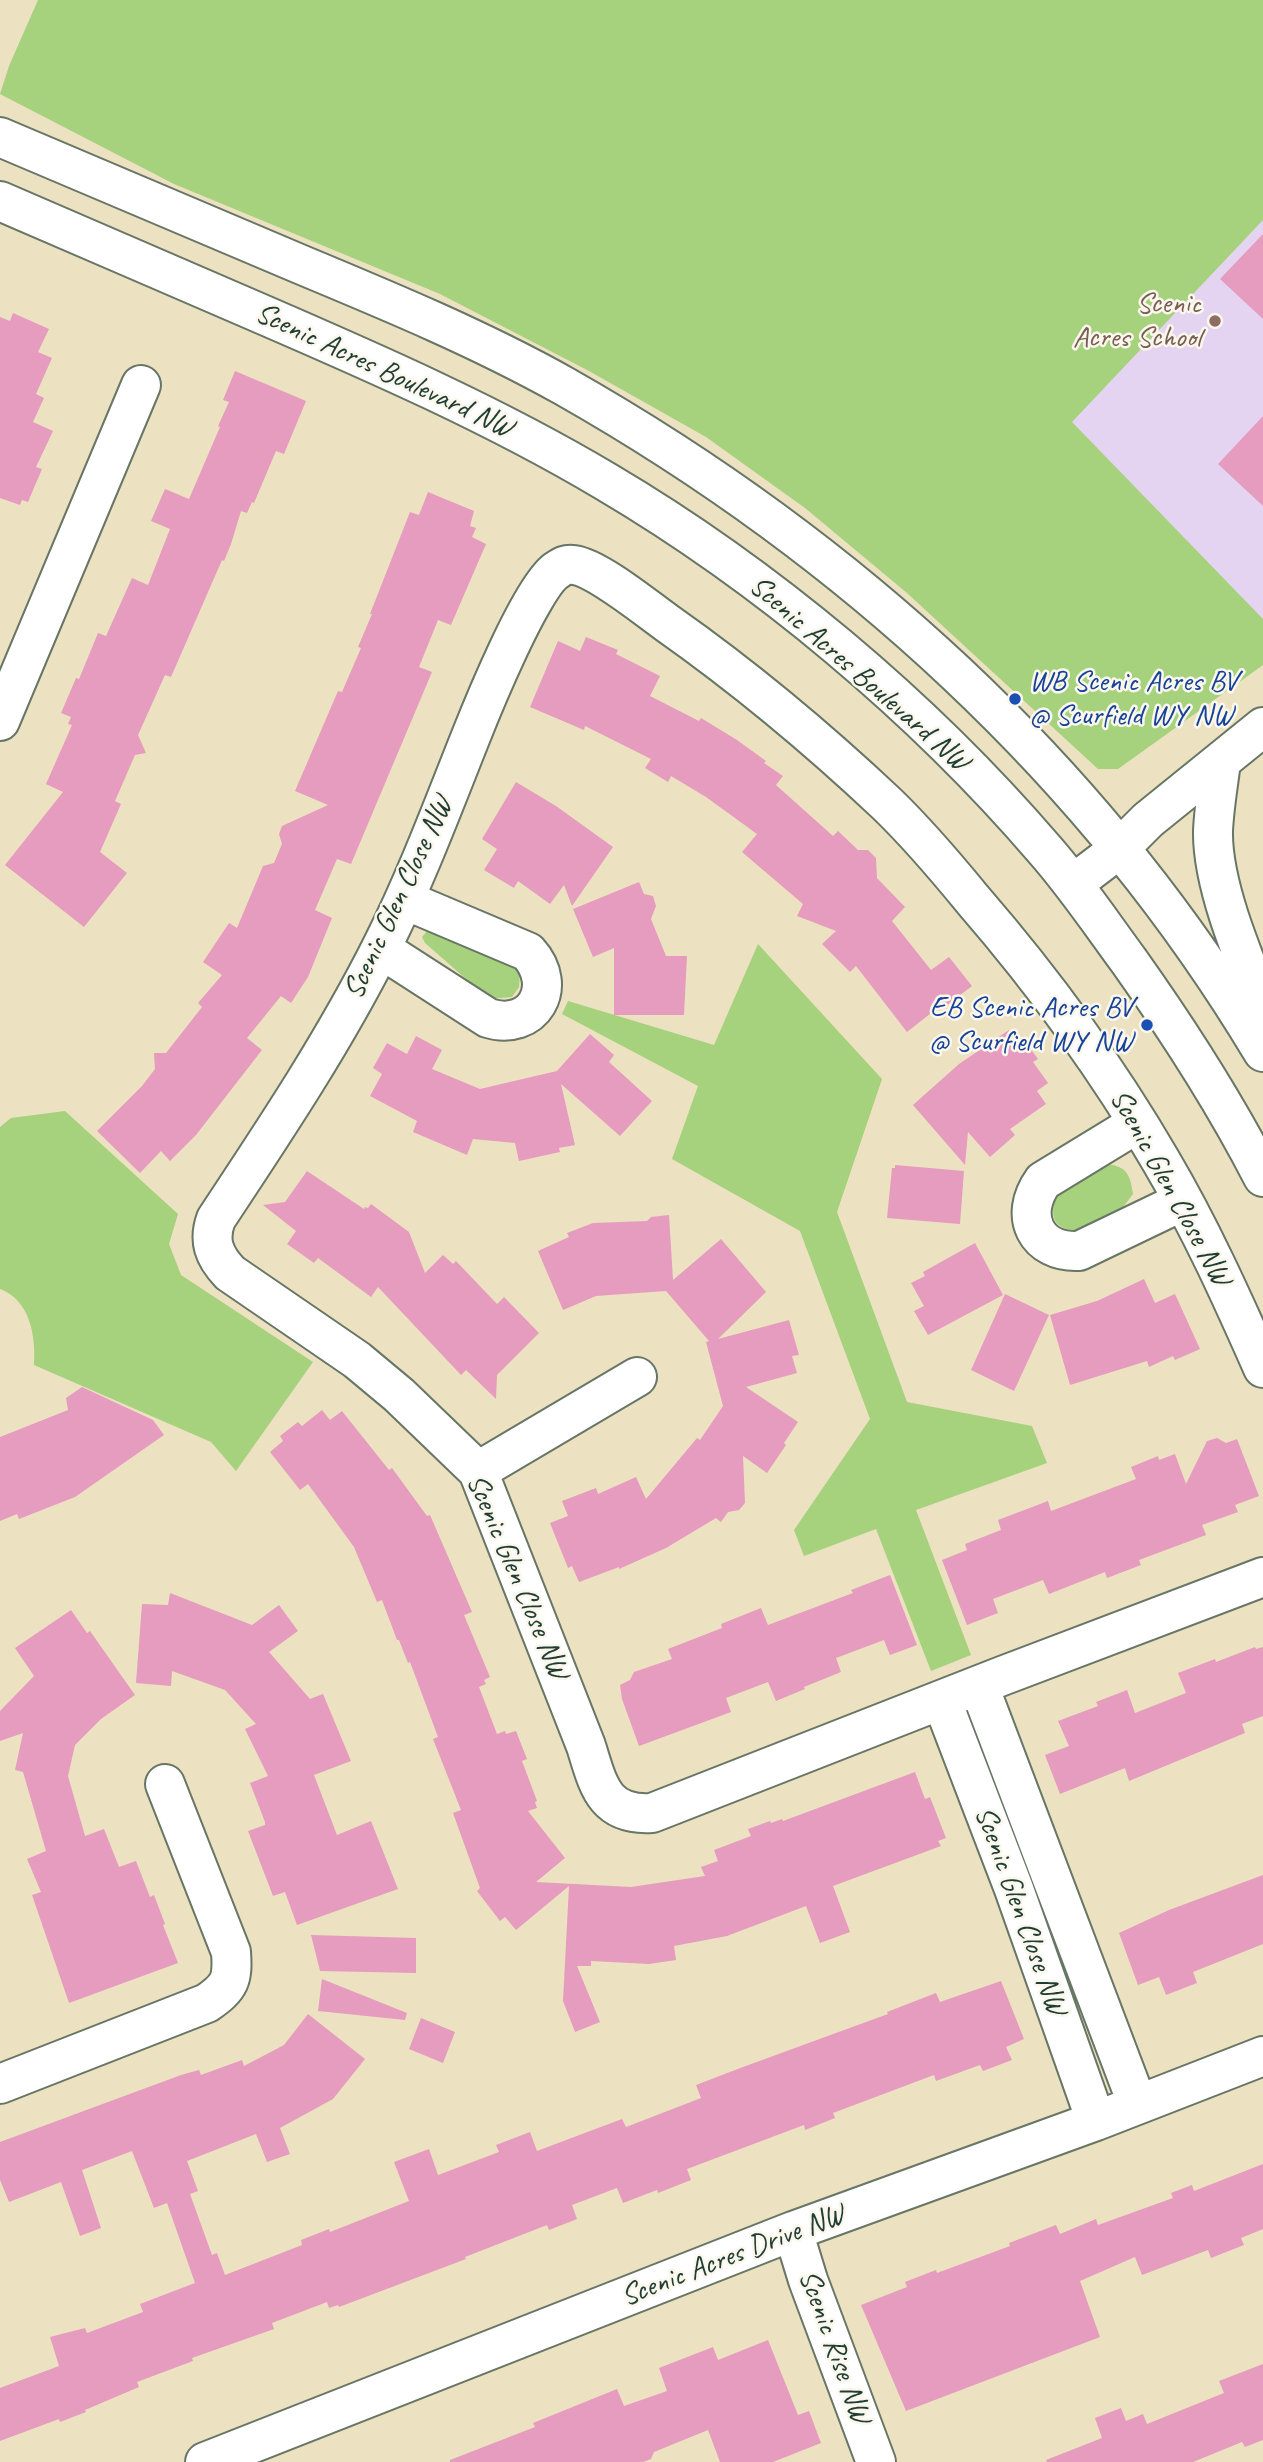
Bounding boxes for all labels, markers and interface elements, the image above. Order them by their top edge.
place label: Scenic Acres School [1073,286,1201,356]
street label: Scenic Acres Boulevard NW [249,295,519,447]
marker: Scenic Acres School [1207,313,1223,329]
street label: Scenic Acres Boulevard NW [741,568,977,780]
place label: WB Scenic Acres BV @ Scurfield WY NW [1029,664,1238,734]
marker: WB Scenic Acres BV @ Scurfield WY NW [1007,691,1023,707]
street label: Scenic Glen Close NW [336,791,462,1005]
place label: EB Scenic Acres BV @ Scurfield WY NW [929,990,1133,1060]
marker: EB Scenic Acres BV @ Scurfield WY NW [1139,1017,1155,1033]
street label: Scenic Glen Close NW [1101,1083,1239,1293]
street label: Scenic Glen Close NW [458,1469,576,1685]
street label: Scenic Glen Close NW [966,1802,1074,2020]
street label: Scenic Acres Drive NW [616,2197,850,2315]
street label: Scenic Rise NW [790,2265,878,2429]

